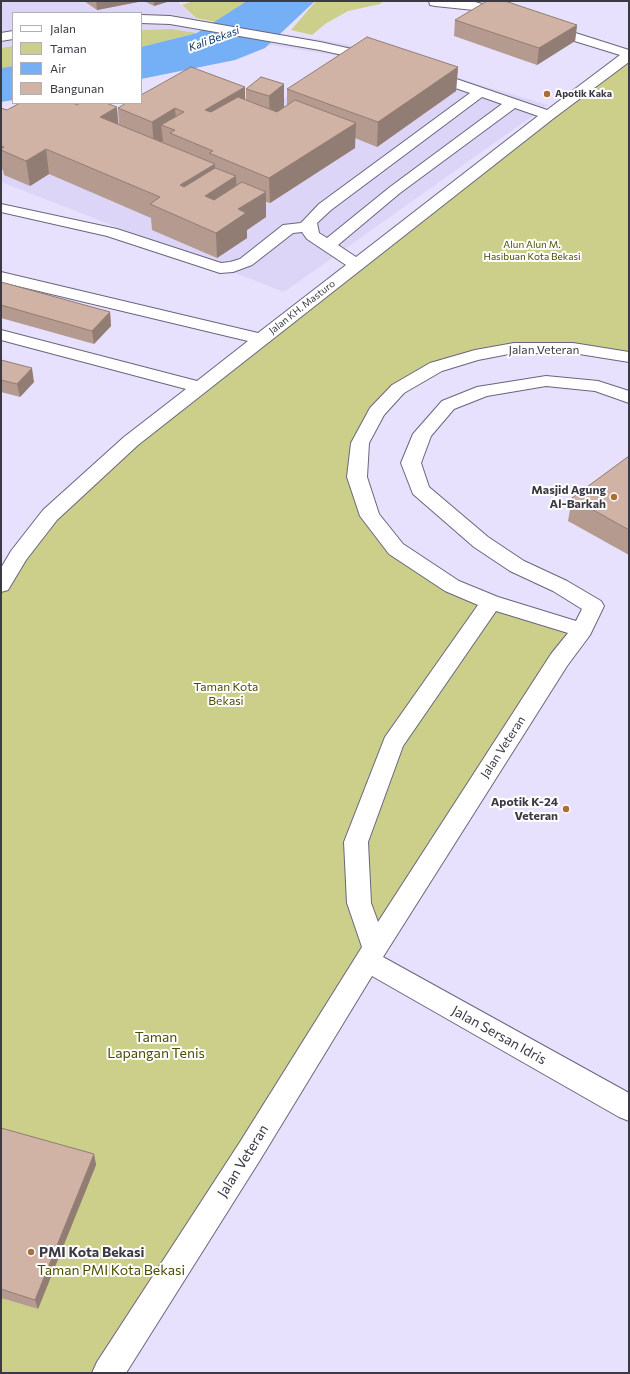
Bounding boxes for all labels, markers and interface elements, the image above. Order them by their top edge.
legend [12,12,142,104]
text: Jalan [50,21,76,35]
water label: Kali Bekasi [187,24,241,54]
text: Taman [50,41,87,55]
text: Air [50,61,66,75]
text: Bangunan [50,81,104,95]
place label: Apotik Kaka [555,88,612,100]
marker: Apotik Kaka [542,89,552,99]
park label: Alun Alun M. Hasibuan Kota Bekasi [483,239,581,262]
street label: Jalan KH. Masturo [266,277,338,337]
street label: Jalan Veteran [509,343,579,357]
place label: Masjid Agung Al-Barkah [531,483,606,511]
marker: Masjid Agung Al-Barkah [609,492,619,502]
park label: Taman Kota Bekasi [194,680,258,708]
street label: Jalan Veteran [478,713,528,781]
place label: Apotik K-24 Veteran [491,795,558,823]
marker: Apotik K-24 Veteran [561,804,571,814]
street label: Jalan Sersan Idris [449,1002,549,1068]
park label: Taman Lapangan Tenis [107,1029,205,1062]
street label: Jalan Veteran [214,1121,272,1201]
place label: PMI Kota Bekasi [39,1244,144,1260]
marker: PMI Kota Bekasi [26,1247,36,1257]
park label: Taman PMI Kota Bekasi [37,1262,185,1278]

